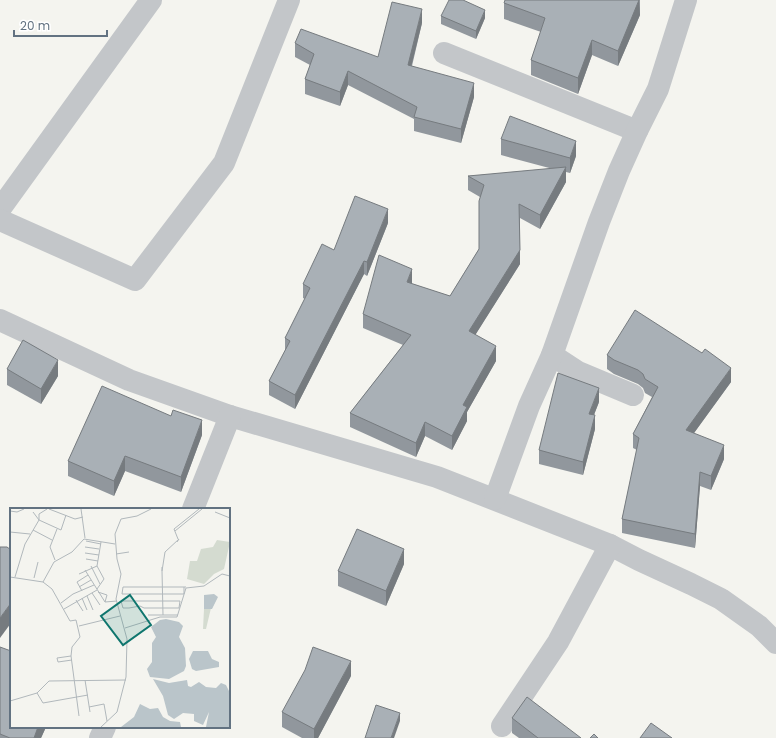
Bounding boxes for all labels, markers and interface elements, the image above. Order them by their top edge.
scale bar [14,12,107,38]
text: 20 m [20,17,50,34]
inset map [10,508,230,728]

